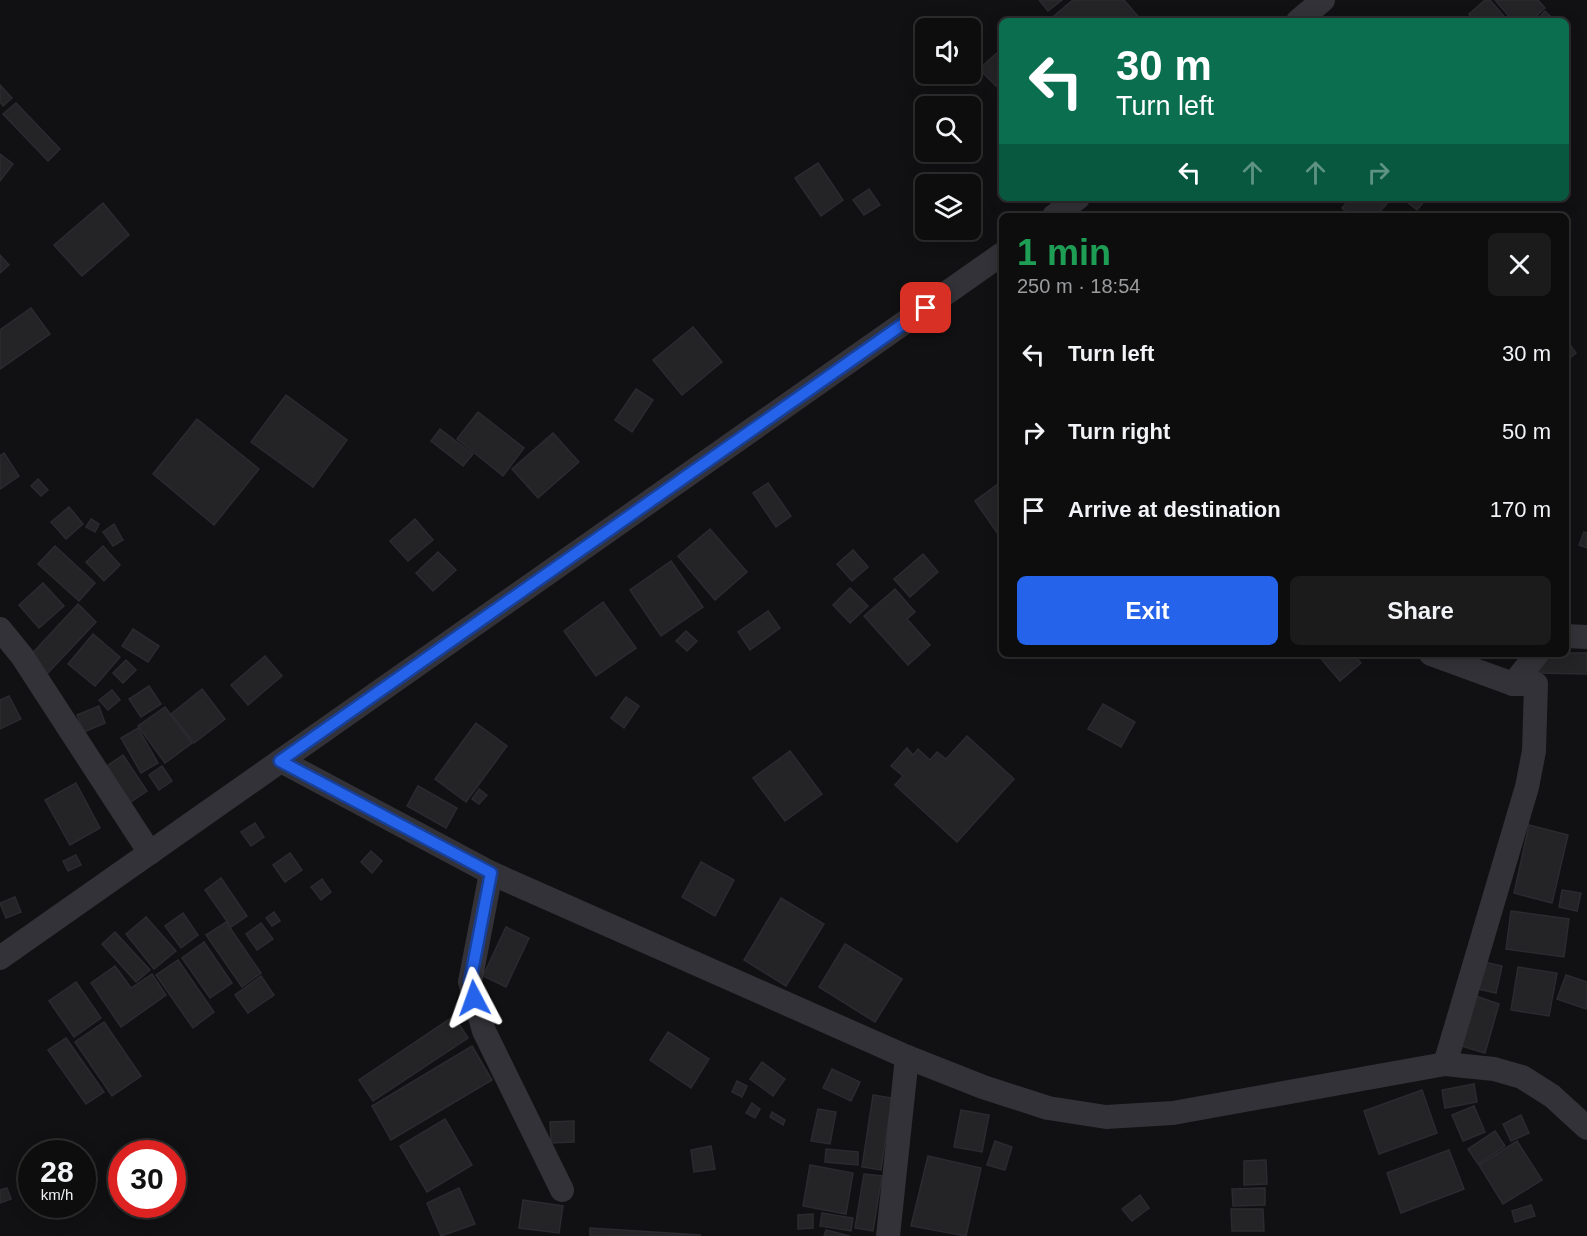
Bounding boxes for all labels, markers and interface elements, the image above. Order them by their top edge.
map controls [915,18,981,240]
button: sound [915,18,981,84]
icon: left [1017,42,1095,120]
text: 30 m [1116,42,1212,89]
text: Turn left [1116,91,1214,121]
button: search [915,96,981,162]
icon: left [1173,156,1206,189]
icon: ahead [1236,156,1269,189]
icon: ahead [1299,156,1332,189]
icon: right [1362,156,1395,189]
button: layers [915,174,981,240]
text: 1 min [1017,232,1111,273]
button: close [1488,233,1551,296]
text: 250 m · 18:54 [1017,275,1140,297]
pin [900,282,951,333]
icon: arrive [909,291,942,324]
icon: left [1017,338,1050,371]
text: Turn left [1068,341,1154,366]
text: 30 m [1502,341,1551,366]
icon: right [1017,416,1050,449]
text: Turn right [1068,419,1170,444]
text: 50 m [1502,419,1551,444]
icon: arrive [1017,494,1050,527]
text: Arrive at destination [1068,497,1281,522]
text: 170 m [1490,497,1551,522]
button: Exit [1017,576,1278,645]
button: Share [1290,576,1551,645]
position arrow [442,966,506,1030]
speed limit sign: 30 [108,1140,186,1218]
text: 28 [40,1155,74,1188]
text: km/h [41,1186,73,1203]

